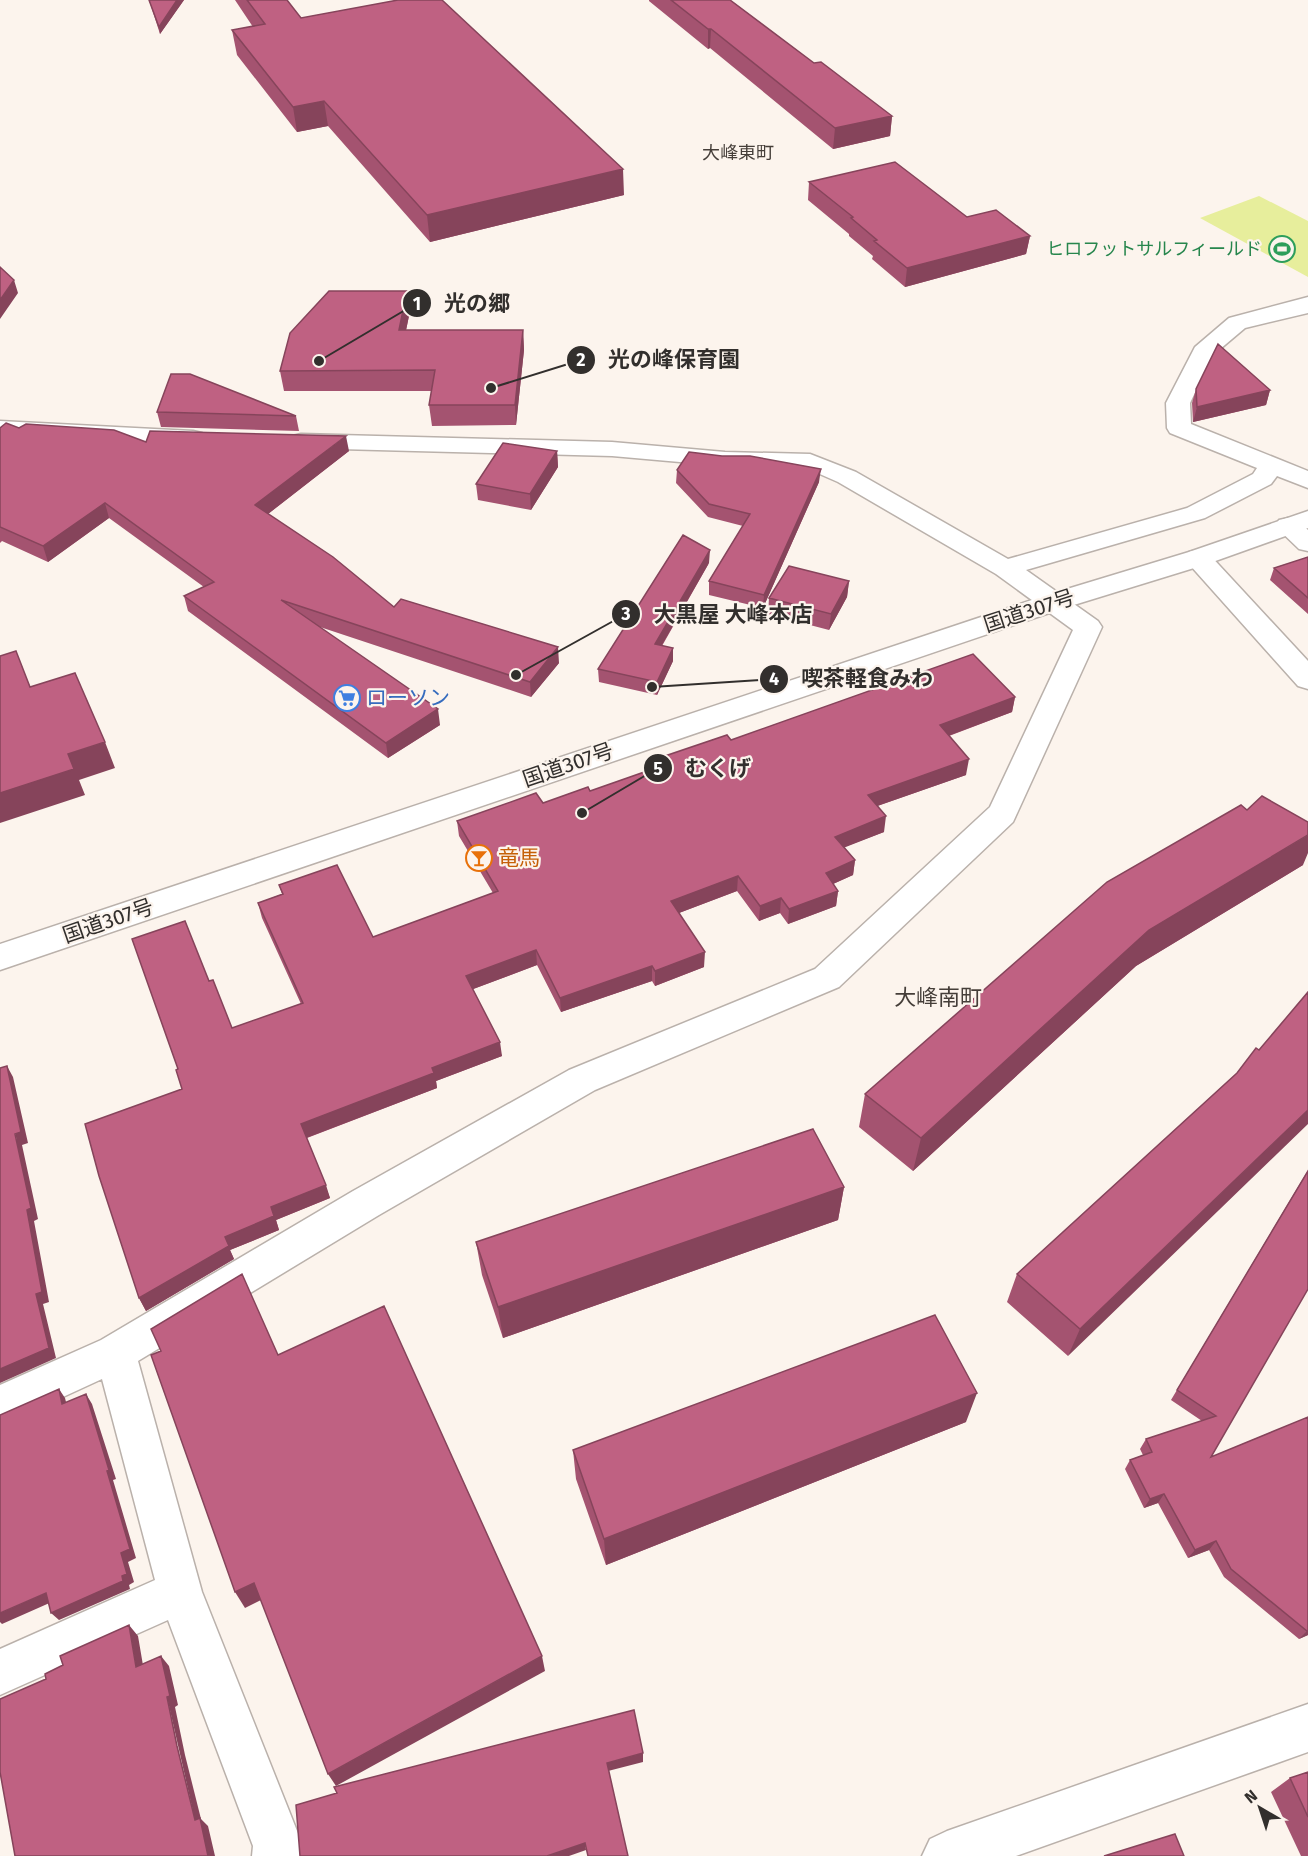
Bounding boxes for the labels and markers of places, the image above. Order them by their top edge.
sports icon: ヒロフットサルフィールド [1267,234,1297,264]
place label: ヒロフットサルフィールド [1046,238,1262,260]
callout: 光の郷 [402,283,522,323]
callout: 光の峰保育園 [566,340,752,380]
callout: 大黒屋 大峰本店 [611,594,824,634]
callout: 喫茶軽食みわ [759,659,945,699]
supermarket icon: ローソン [332,683,362,713]
place label: ローソン [366,685,450,711]
callout: むくげ [643,748,763,788]
bar icon: 竜馬 [464,843,494,873]
place label: 竜馬 [498,845,540,871]

